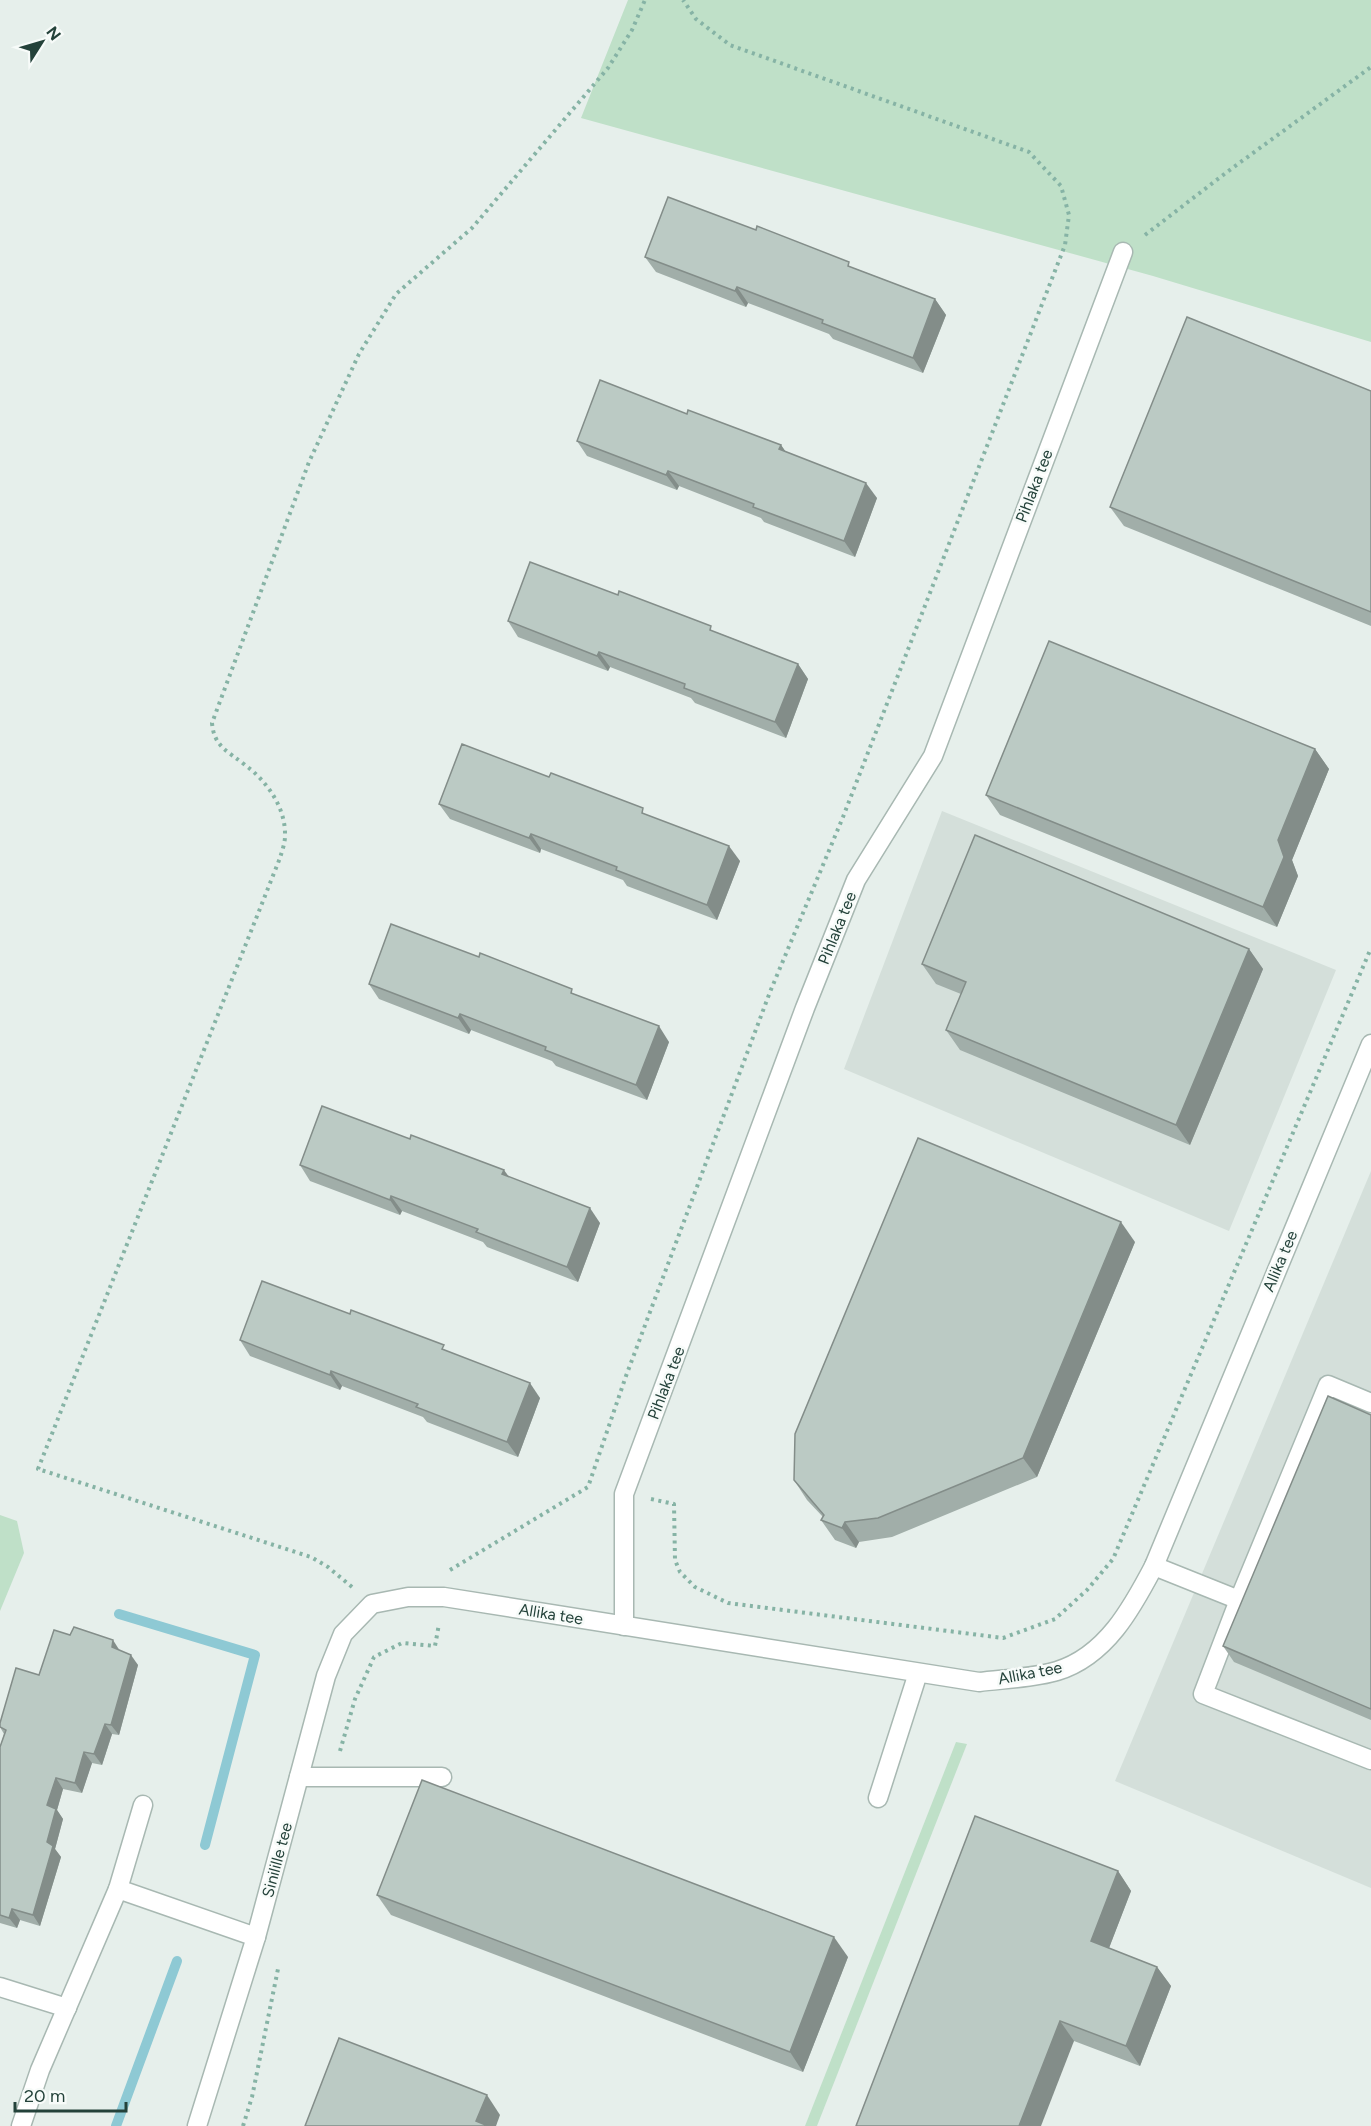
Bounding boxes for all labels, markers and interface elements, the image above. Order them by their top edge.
north arrow [12,12,72,72]
text: N [42,23,65,44]
street label: Pihlaka tee [1011,447,1057,525]
street label: Pihlaka tee [814,889,860,967]
street label: Allika tee [1259,1227,1301,1295]
street label: Pihlaka tee [643,1344,689,1422]
street label: Allika tee [518,1600,585,1628]
street label: Allika tee [996,1657,1064,1689]
street label: Sinilille tee [258,1820,296,1899]
scale bar [15,2075,126,2113]
text: 20 m [24,2085,65,2107]

